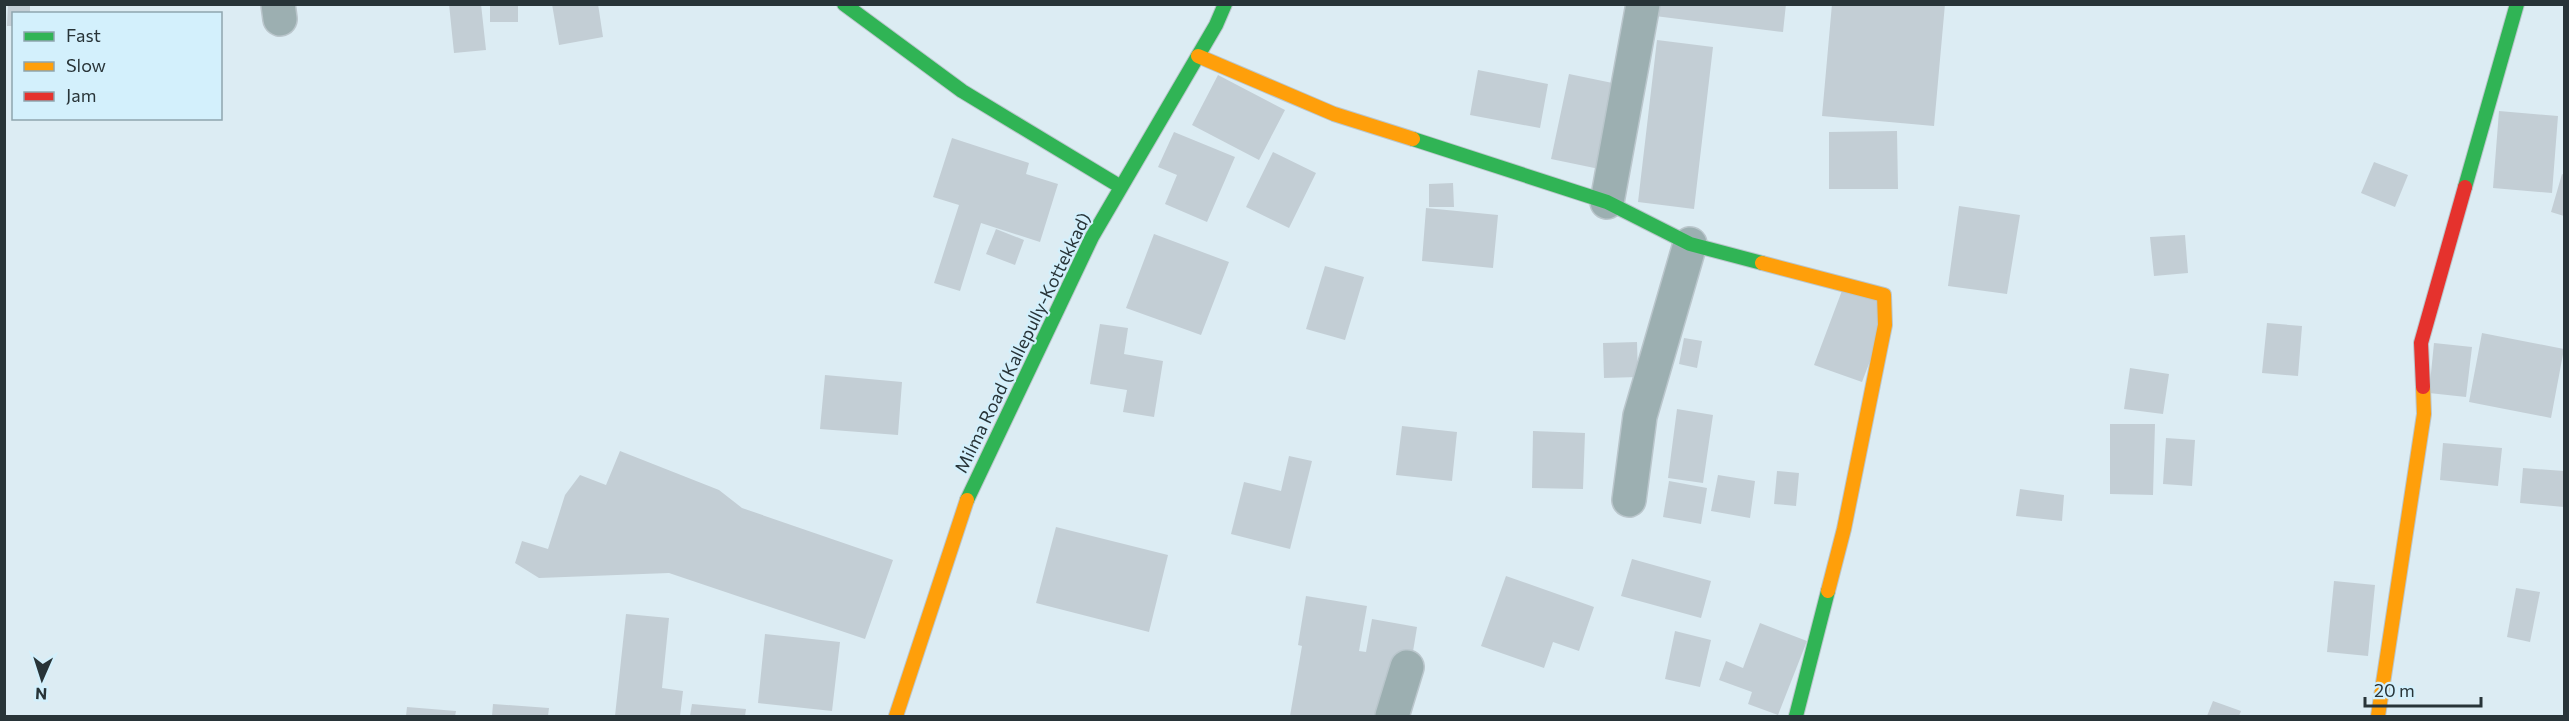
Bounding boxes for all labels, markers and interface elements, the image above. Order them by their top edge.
legend [12,12,222,120]
text: Fast [66,24,101,46]
text: Slow [66,54,106,76]
text: Jam [66,84,96,106]
street label: Milma Road (Kallepully-Kottekkad) [949,209,1095,476]
north arrow [12,649,72,709]
scale bar [2365,670,2480,708]
text: 20 m [2374,679,2415,701]
text: N [35,685,48,704]

